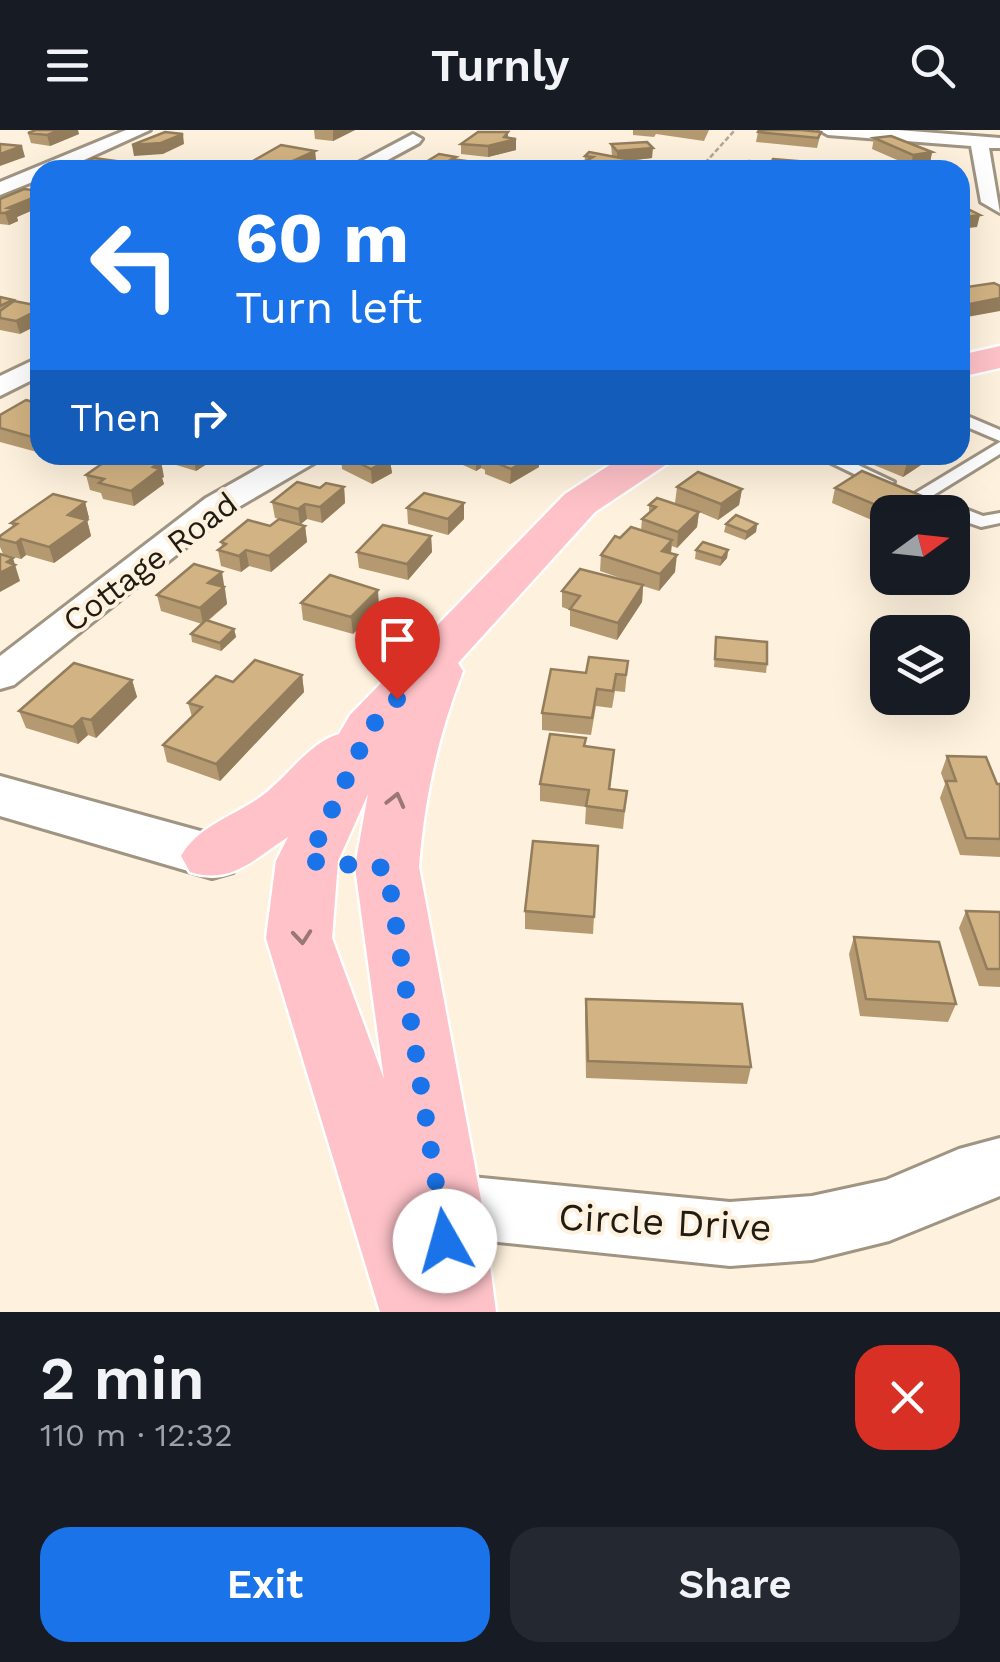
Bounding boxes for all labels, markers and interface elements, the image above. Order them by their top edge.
icon: menu [40,38,95,93]
icon: search [905,38,960,93]
text: Turnly [431,39,569,92]
text: 60 m [235,197,409,279]
icon: left [70,200,200,330]
text: Turn left [235,281,422,334]
icon: right [181,390,236,445]
text: Then [70,396,161,440]
street label: Cottage Road [55,484,245,640]
north arrow [870,495,970,595]
map controls [870,495,970,715]
pin [355,597,440,700]
icon: arrive [370,612,425,667]
button: layers [870,615,970,715]
one-way arrow [384,792,405,809]
one-way arrow [291,929,313,945]
position arrow [393,1189,497,1293]
street label: Circle Drive [557,1194,773,1250]
text: 2 min [40,1343,205,1414]
button: close [855,1345,960,1450]
text: 110 m · 12:32 [40,1416,233,1454]
button: Exit [40,1527,490,1642]
button: Share [510,1527,960,1642]

